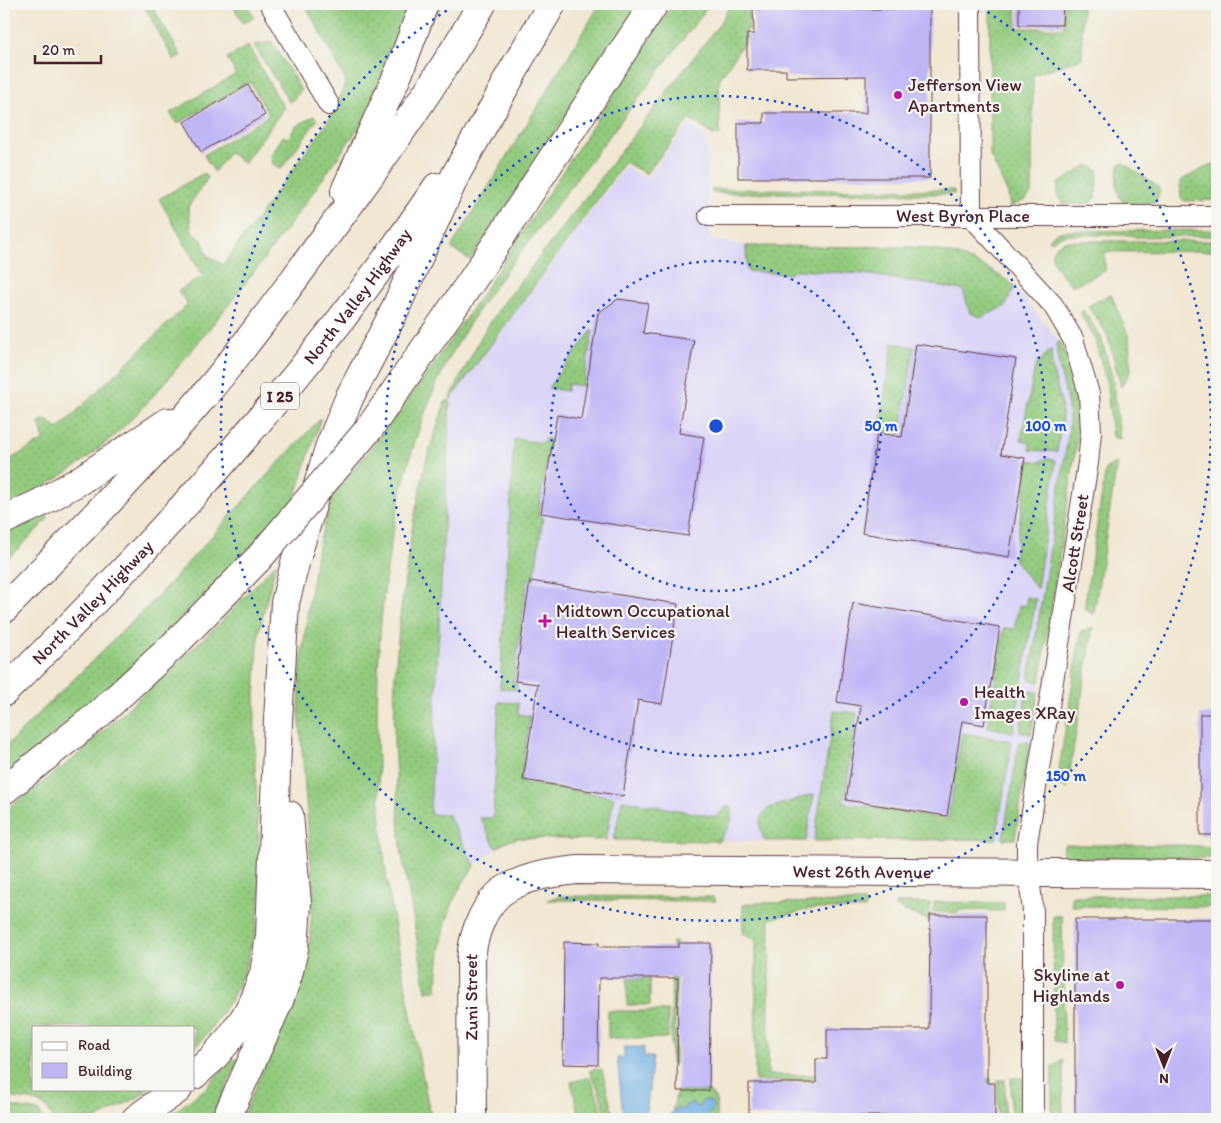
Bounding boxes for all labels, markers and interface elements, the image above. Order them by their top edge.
scale bar [35,32,101,64]
text: 20 m [42,41,76,59]
place label: Jefferson View Apartments [908,74,1022,117]
marker: Jefferson View Apartments [892,89,904,101]
street label: West Byron Place [896,205,1030,227]
street label: North Valley Highway [299,224,416,369]
road number: I 25 [261,382,299,410]
centre of rings [707,417,725,435]
text: 50 m [864,417,898,435]
text: 100 m [1025,417,1067,435]
street label: Alcott Street [1056,492,1094,594]
street label: North Valley Highway [27,535,158,669]
place label: Midtown Occupational Health Services [556,600,730,643]
marker: Midtown Occupational Health Services [538,614,552,628]
place label: Health Images XRay [974,681,1076,724]
marker: Health Images XRay [958,696,970,708]
text: 150 m [1046,767,1086,785]
street label: West 26th Avenue [793,860,932,883]
street label: Zuni Street [460,952,483,1041]
place label: Skyline at Highlands [1033,964,1110,1007]
marker: Skyline at Highlands [1114,979,1126,991]
legend [32,1026,195,1090]
text: Road [78,1036,111,1054]
north arrow [1138,1040,1188,1090]
text: Building [78,1062,132,1080]
text: N [1159,1070,1169,1087]

